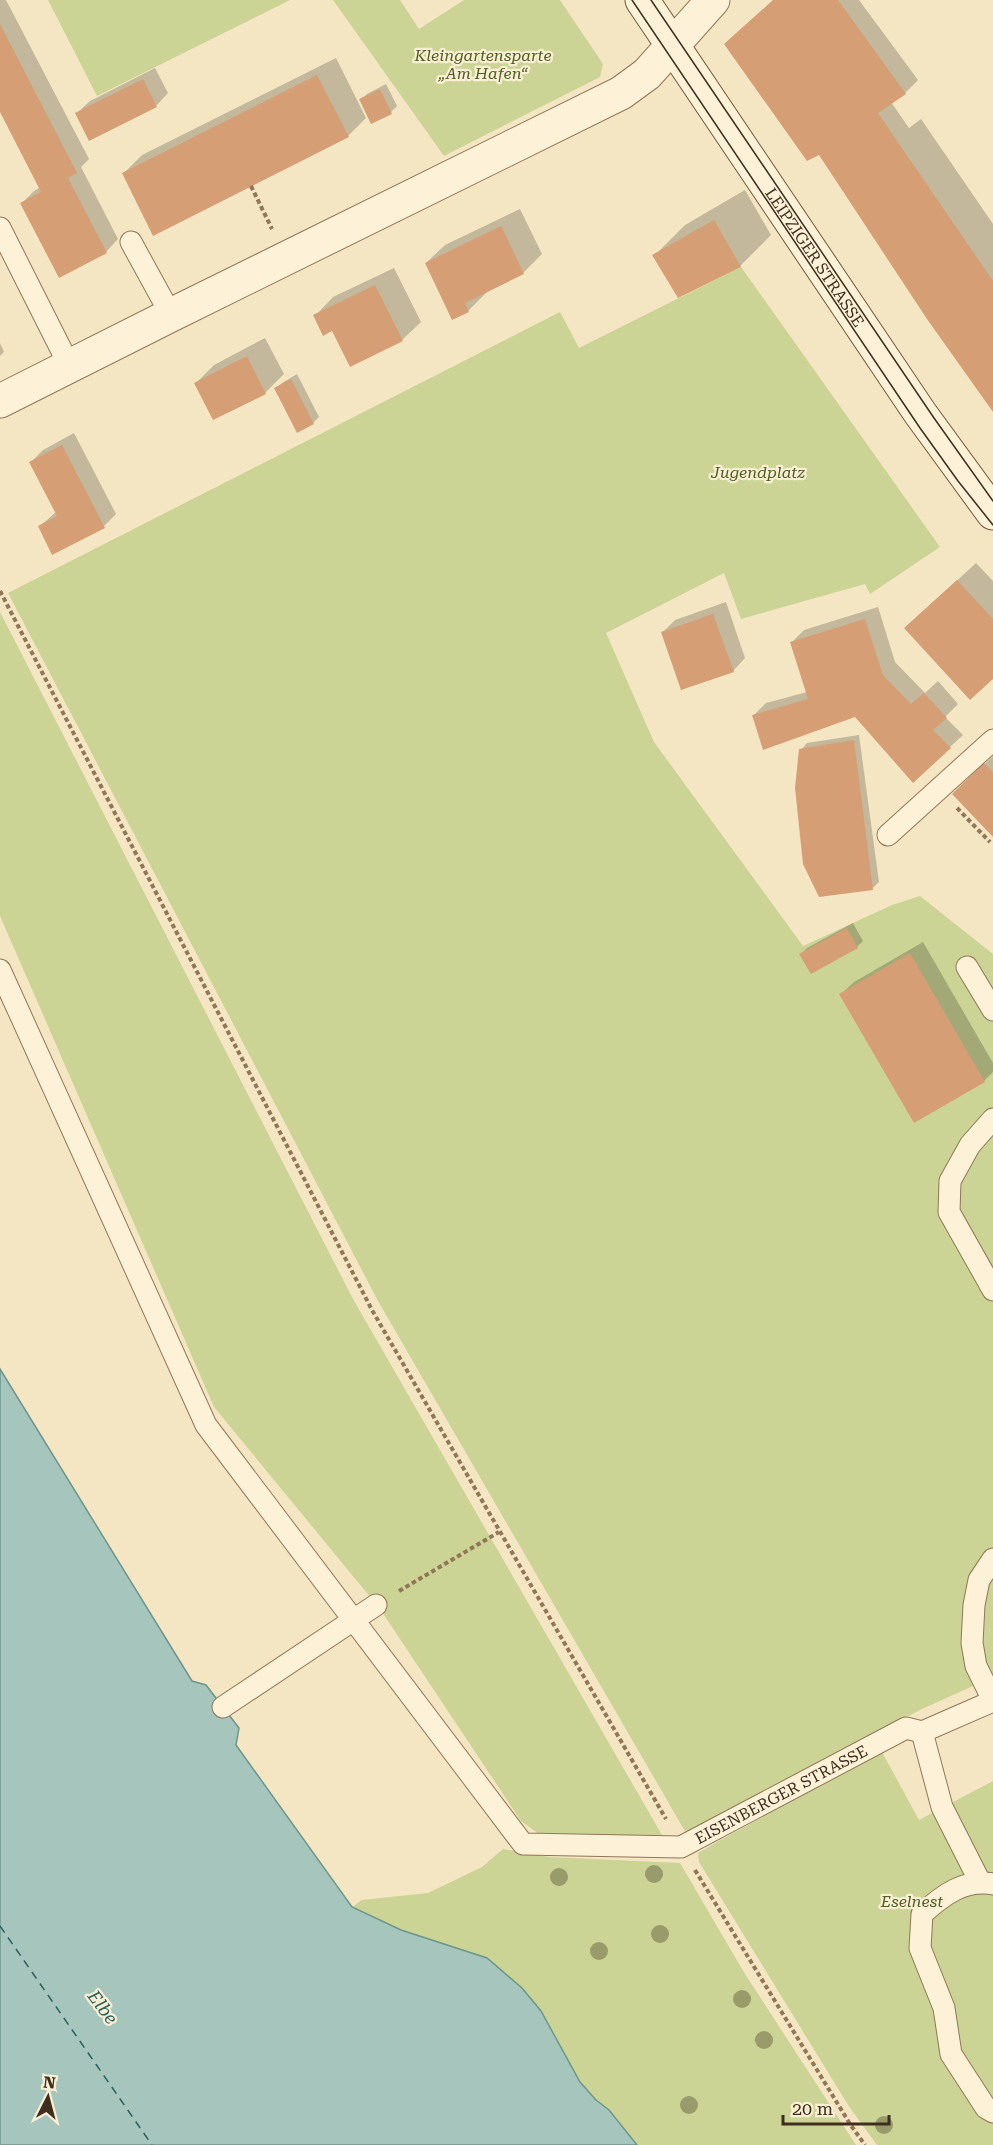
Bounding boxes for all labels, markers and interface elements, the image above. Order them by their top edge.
park label: Kleingartensparte „Am Hafen“ [414,46,552,83]
street label: LEIPZIGER STRASSE [762,184,869,330]
park label: Jugendplatz [710,463,805,482]
street label: EISENBERGER STRASSE [692,1741,870,1847]
park label: Eselnest [880,1892,943,1911]
water label: Elbe [83,1985,122,2028]
north arrow [18,2067,78,2127]
text: N [42,2072,57,2093]
scale bar [783,2088,890,2126]
text: 20 m [792,2098,833,2119]

